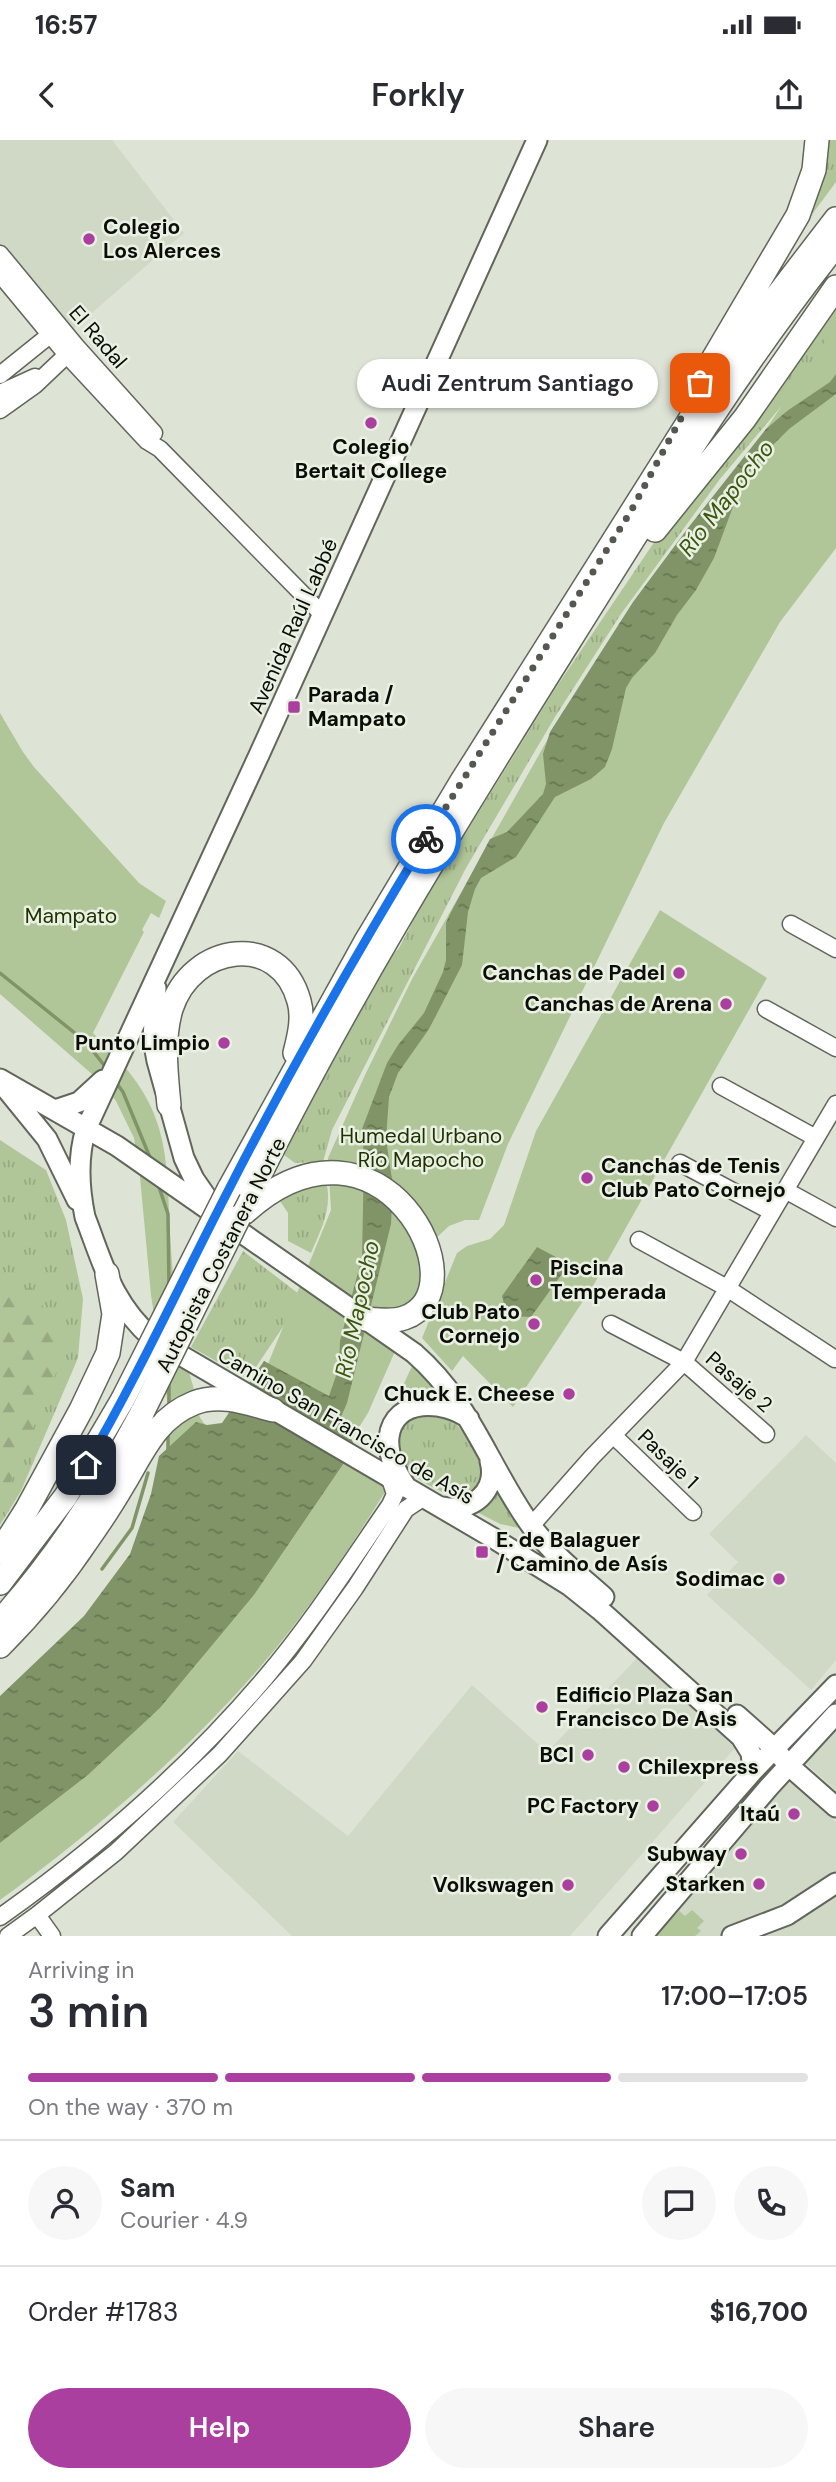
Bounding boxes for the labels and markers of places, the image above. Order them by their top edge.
place label: Colegio Los Alerces [103,213,221,265]
marker: Colegio Los Alerces [81,231,97,247]
pin [670,353,730,413]
callout: Audi Zentrum Santiago [357,358,658,408]
marker: Colegio Bertait College [363,415,379,431]
place label: Colegio Bertait College [295,433,447,485]
place label: Parada / Mampato [308,681,406,733]
marker: Parada / Mampato [286,699,302,715]
place label: Canchas de Padel [482,959,665,987]
marker: Canchas de Padel [671,965,687,981]
place label: Canchas de Arena [525,990,712,1018]
marker: Canchas de Arena [718,996,734,1012]
place label: Punto Limpio [75,1029,210,1057]
marker: Punto Limpio [216,1035,232,1051]
place label: Canchas de Tenis Club Pato Cornejo [601,1152,786,1204]
marker: Canchas de Tenis Club Pato Cornejo [579,1170,595,1186]
place label: Piscina Temperada [550,1254,666,1306]
marker: Piscina Temperada [528,1272,544,1288]
place label: Club Pato Cornejo [421,1298,520,1350]
marker: Club Pato Cornejo [526,1316,542,1332]
place label: Chuck E. Cheese [384,1380,555,1408]
marker: Chuck E. Cheese [561,1386,577,1402]
pin [56,1435,116,1495]
place label: E. de Balaguer / Camino de Asís [496,1526,668,1578]
marker: E. de Balaguer / Camino de Asís [474,1544,490,1560]
place label: Sodimac [675,1565,765,1593]
marker: Sodimac [771,1571,787,1587]
place label: Edificio Plaza San Francisco De Asis [556,1681,737,1733]
marker: Edificio Plaza San Francisco De Asis [534,1699,550,1715]
place label: BCI [539,1741,574,1769]
marker: BCI [580,1747,596,1763]
place label: Chilexpress [638,1753,759,1781]
marker: Chilexpress [616,1759,632,1775]
place label: PC Factory [527,1792,639,1820]
marker: PC Factory [645,1798,661,1814]
place label: Itaú [740,1800,780,1828]
marker: Itaú [786,1806,802,1822]
place label: Subway [647,1840,727,1868]
marker: Subway [733,1846,749,1862]
place label: Starken [665,1870,745,1898]
place label: Volkswagen [433,1871,554,1899]
marker: Starken [751,1876,767,1892]
marker: Volkswagen [560,1877,576,1893]

